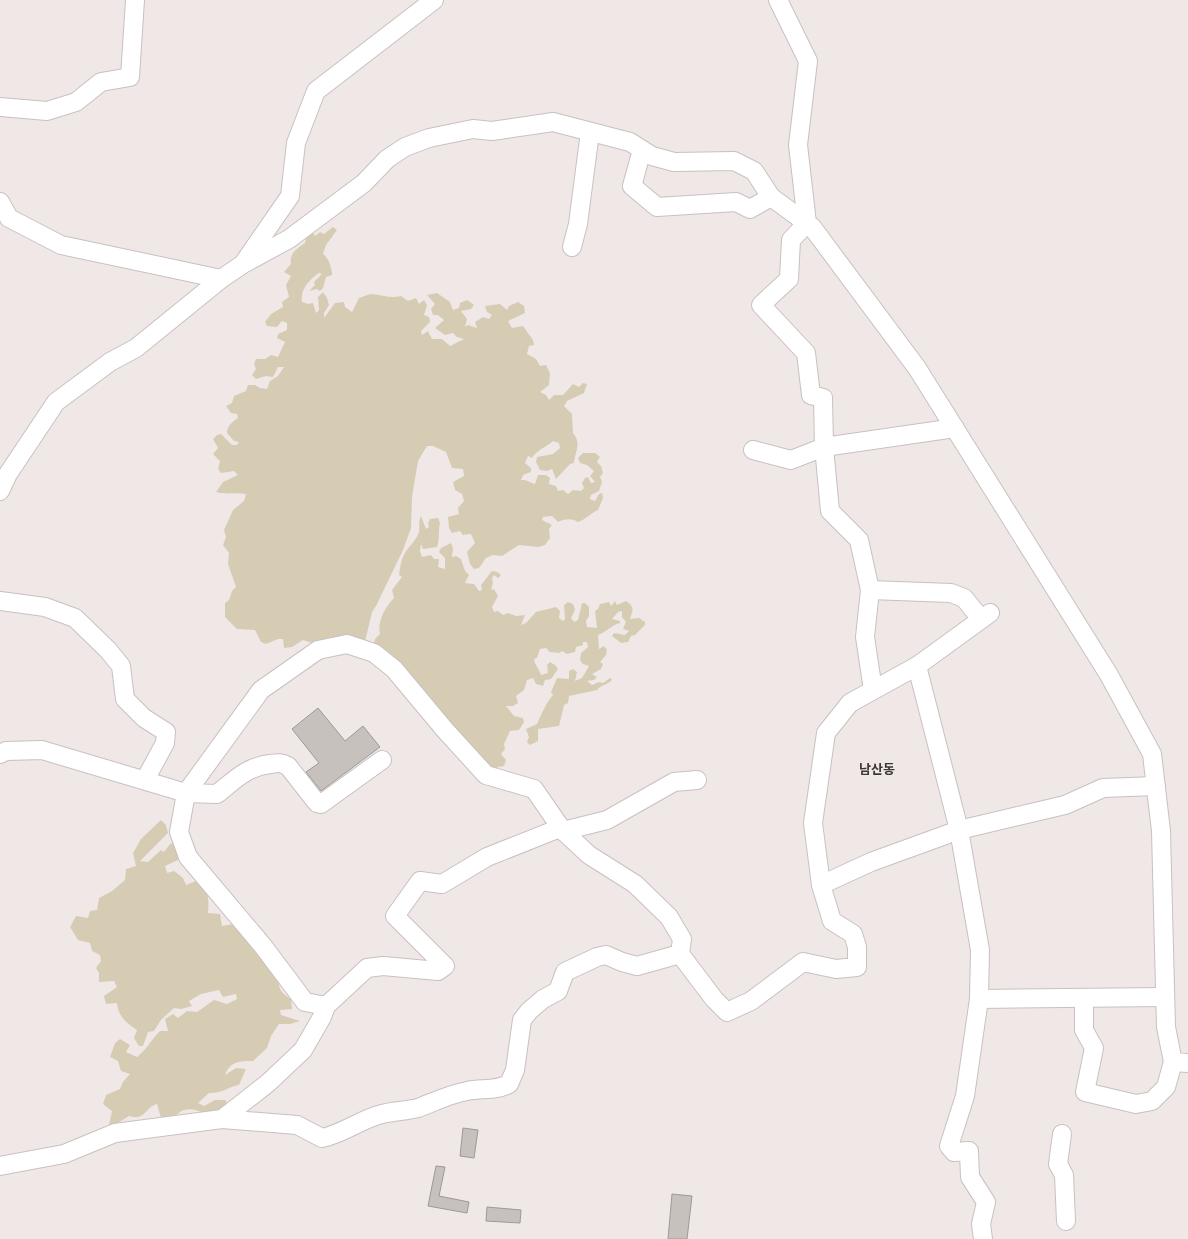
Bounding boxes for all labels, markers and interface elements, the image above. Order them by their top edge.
district label: 남산동 [859,761,895,778]

